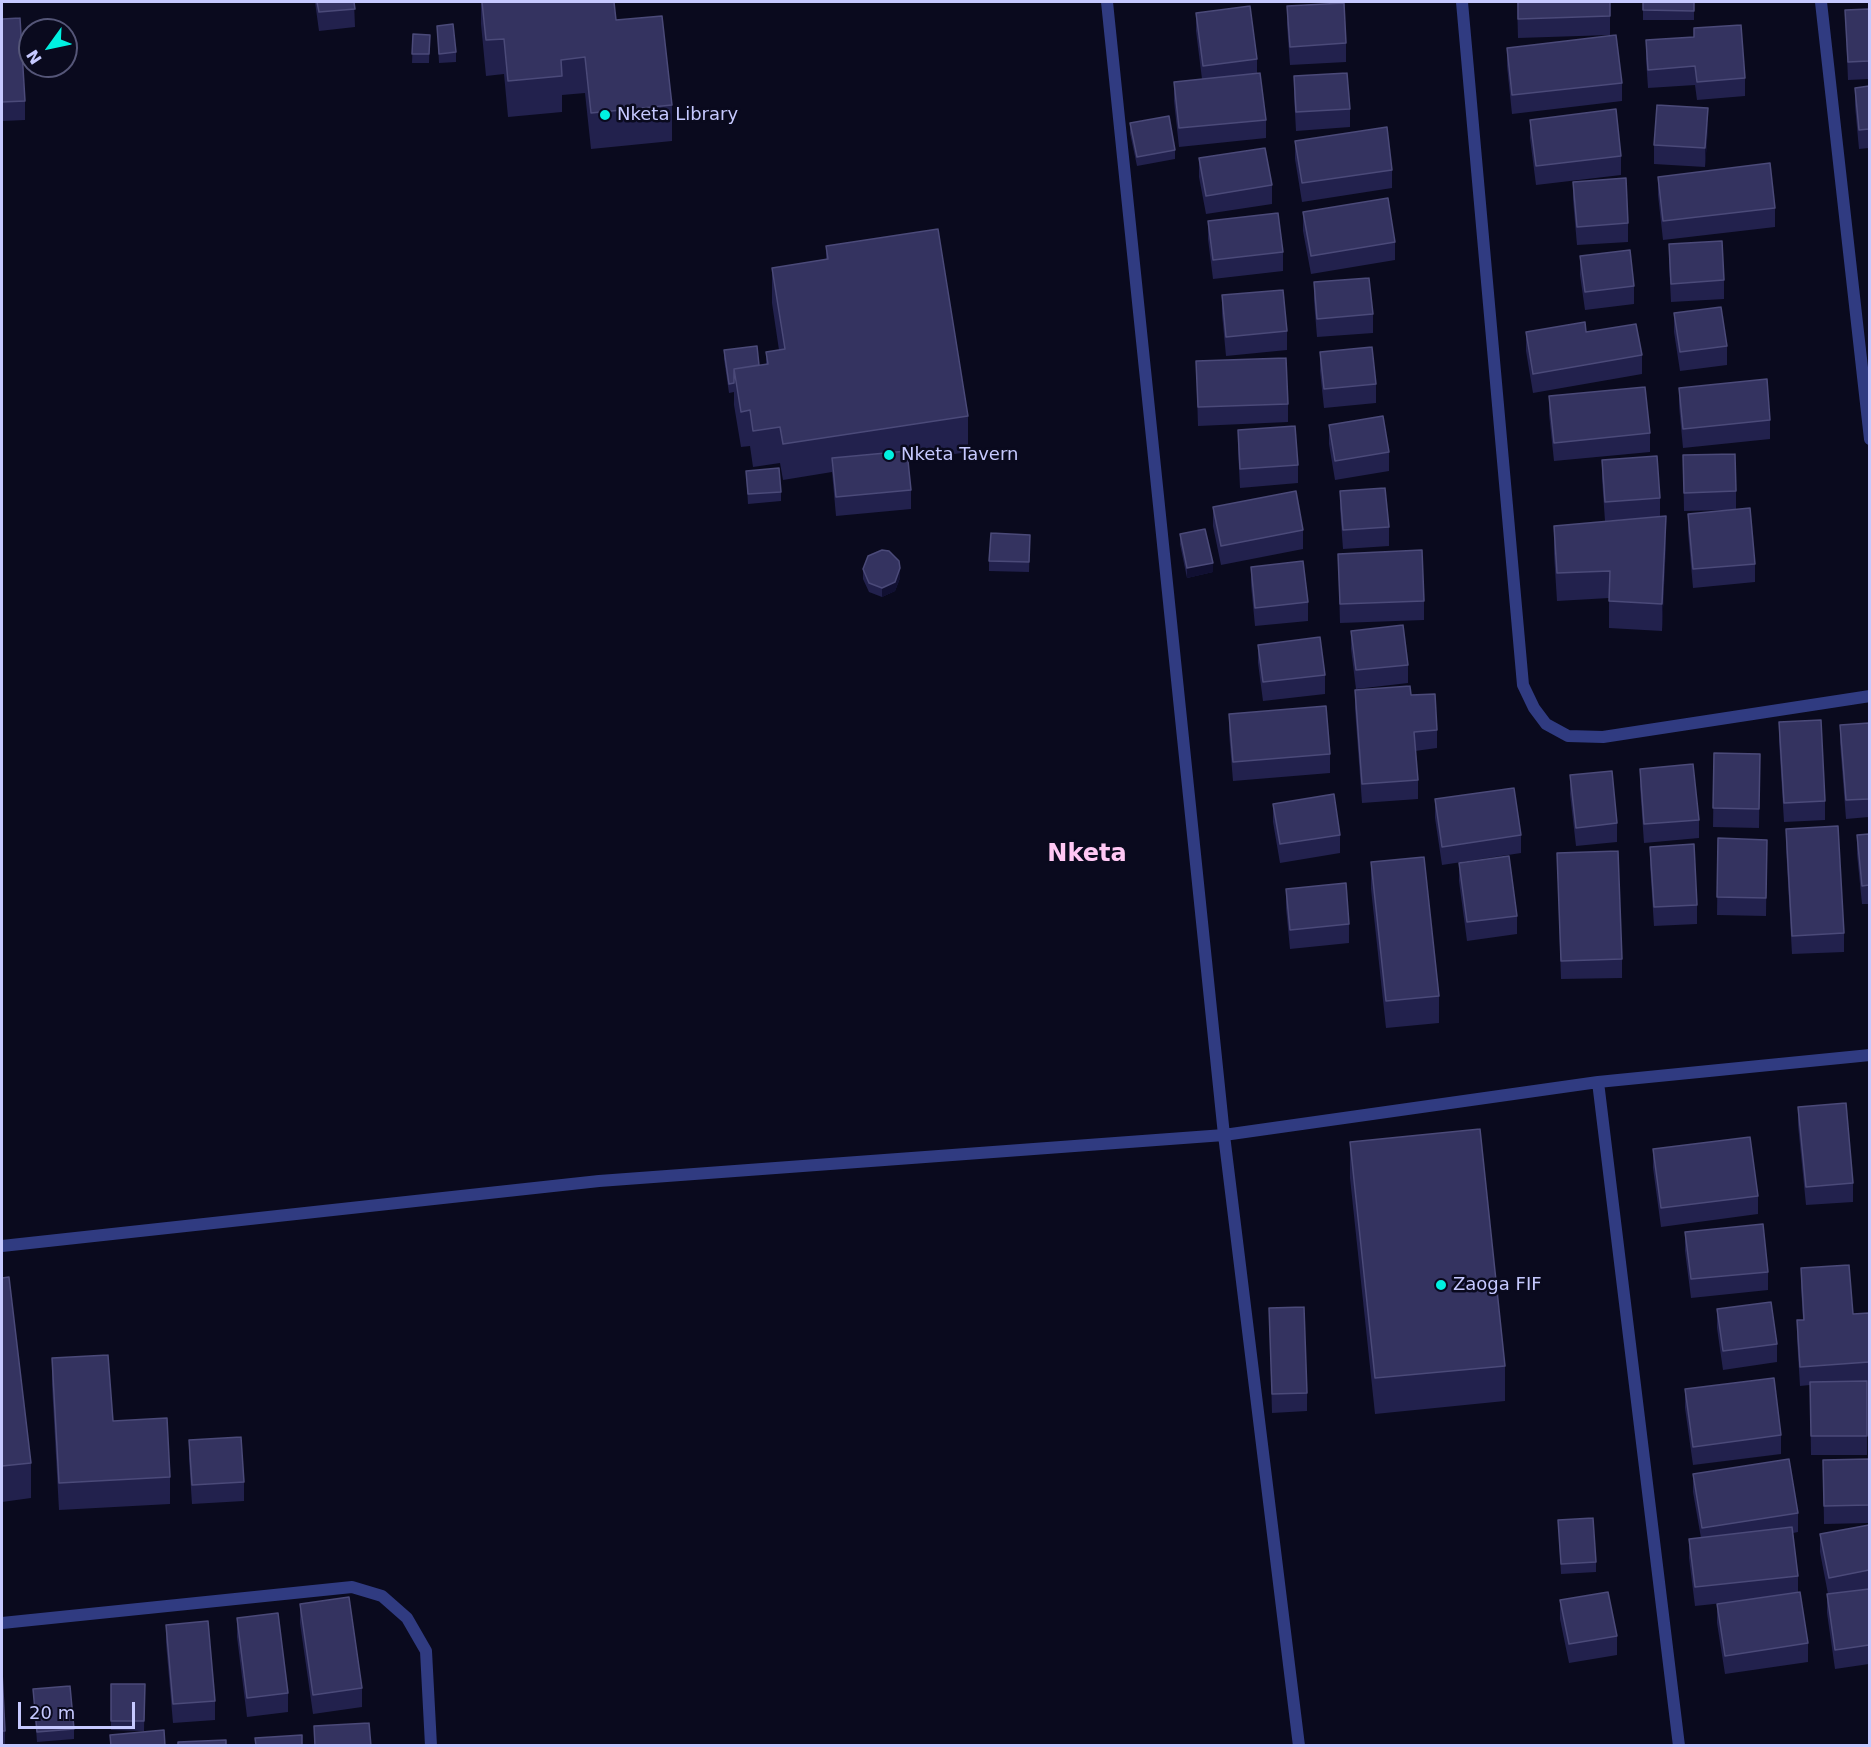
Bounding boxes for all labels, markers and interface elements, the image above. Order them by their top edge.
north arrow [18,18,78,78]
text: N [23,46,46,68]
place label: Nketa Library [617,104,738,126]
marker: Nketa Library [598,108,612,122]
place label: Nketa Tavern [901,444,1018,466]
marker: Nketa Tavern [882,448,896,462]
district label: Nketa [1047,841,1127,869]
place label: Zaoga FIF [1453,1274,1542,1296]
marker: Zaoga FIF [1434,1278,1448,1292]
scale bar [21,1690,138,1728]
text: 20 m [29,1702,75,1723]

